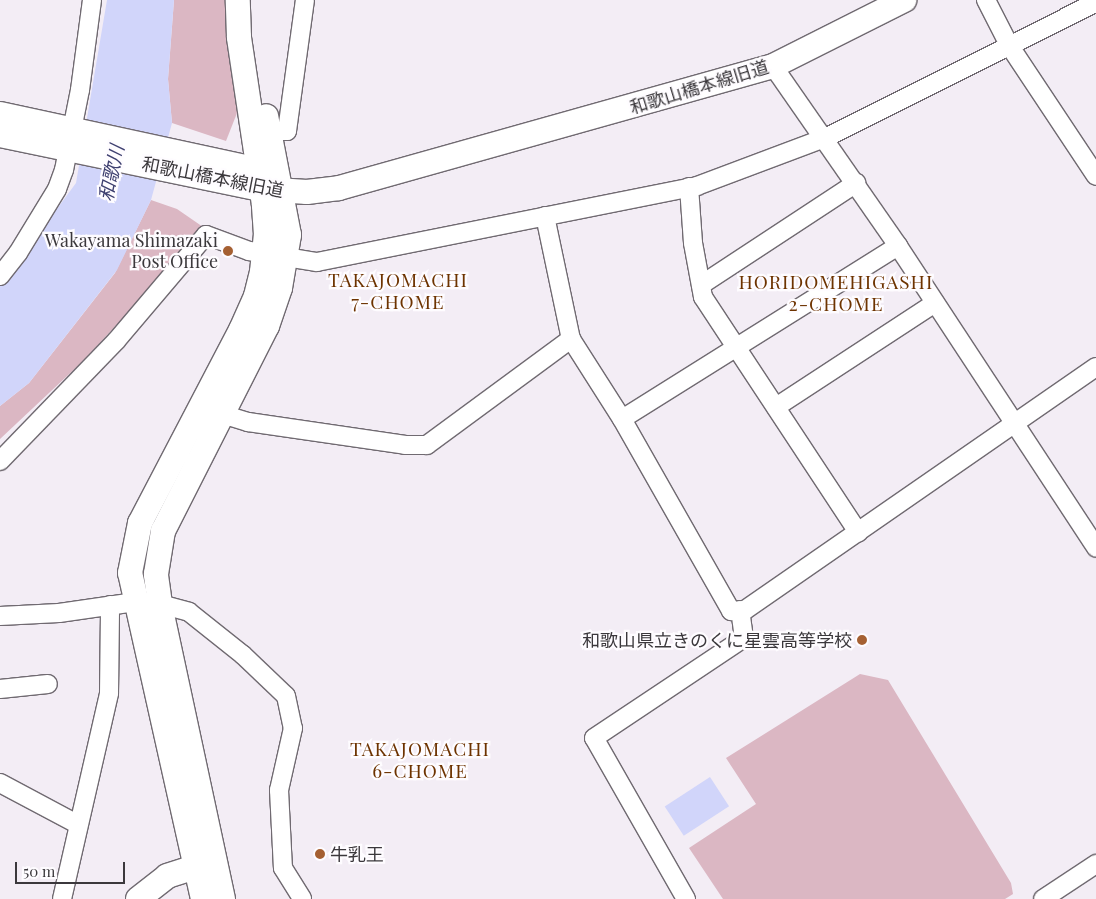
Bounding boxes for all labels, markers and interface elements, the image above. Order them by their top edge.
street label: 和歌山橋本線旧道 [627,56,771,118]
water label: 和歌川 [94,143,128,203]
street label: 和歌山橋本線旧道 [140,153,286,201]
place label: Wakayama Shimazaki Post Office [44,230,218,272]
marker: Wakayama Shimazaki Post Office [222,245,234,257]
district label: TAKAJOMACHI 7-CHOME [327,269,469,313]
district label: HORIDOMEHIGASHI 2-CHOME [737,271,935,315]
place label: 和歌山県立きのくに星雲高等学校 [582,629,852,651]
marker: 和歌山県立きのくに星雲高等学校 [856,634,868,646]
district label: TAKAJOMACHI 6-CHOME [349,738,491,782]
place label: 牛乳王 [330,843,384,865]
marker: 牛乳王 [314,848,326,860]
scale bar [18,852,128,884]
text: 50 m [23,861,55,881]

